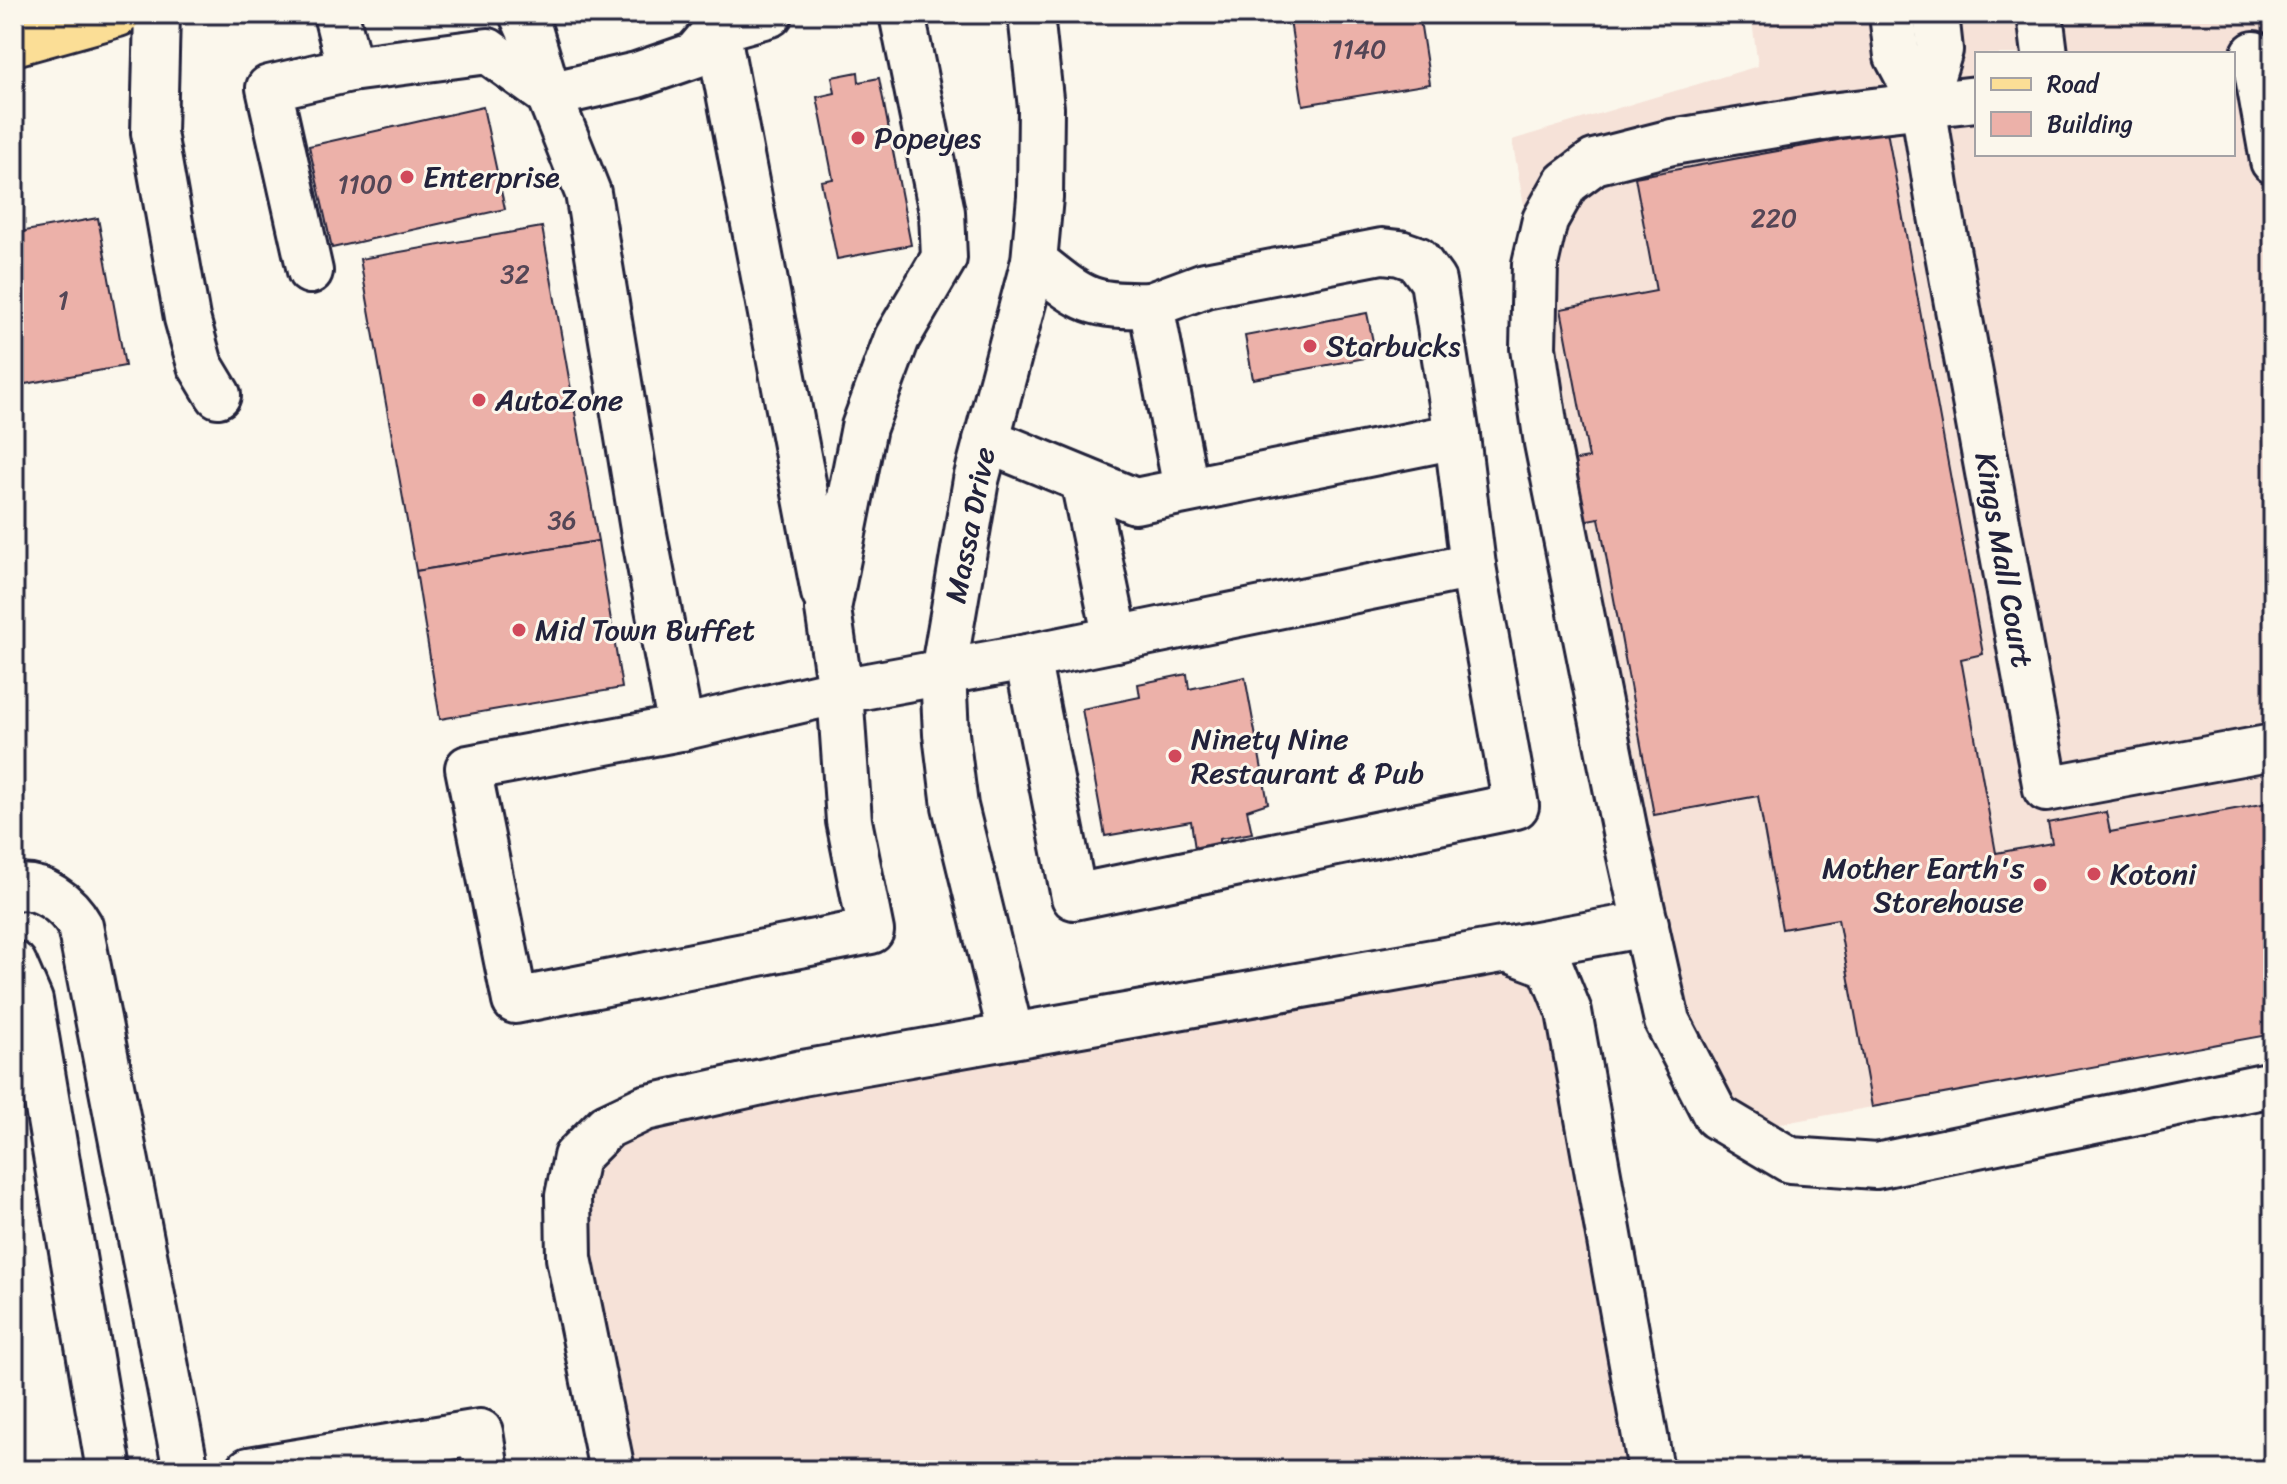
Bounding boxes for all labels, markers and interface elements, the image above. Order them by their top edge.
house number: 1140 [1332,26,1387,72]
legend [1975,52,2235,156]
text: Road [2047,63,2101,105]
text: Building [2047,103,2133,145]
place label: Popeyes [874,111,982,165]
marker: Popeyes [849,129,867,147]
place label: Enterprise [423,150,560,204]
house number: 1100 [337,161,393,207]
marker: Enterprise [398,168,416,186]
house number: 220 [1751,195,1797,241]
house number: 32 [500,251,530,297]
house number: 1 [57,277,69,323]
place label: Starbucks [1326,319,1461,373]
marker: Starbucks [1301,337,1319,355]
place label: AutoZone [494,373,623,427]
marker: AutoZone [470,391,488,409]
street label: Massa Drive [928,442,1012,608]
street label: Kings Mall Court [1958,448,2050,672]
house number: 36 [547,497,577,543]
place label: Mid Town Buffet [535,603,755,657]
marker: Mid Town Buffet [510,621,528,639]
place label: Ninety Nine Restaurant & Pub [1191,712,1424,800]
marker: Ninety Nine Restaurant & Pub [1166,747,1184,765]
place label: Mother Earth's Storehouse [1822,841,2024,929]
place label: Kotoni [2110,847,2197,901]
marker: Kotoni [2085,865,2103,883]
marker: Mother Earth's Storehouse [2031,876,2049,894]

